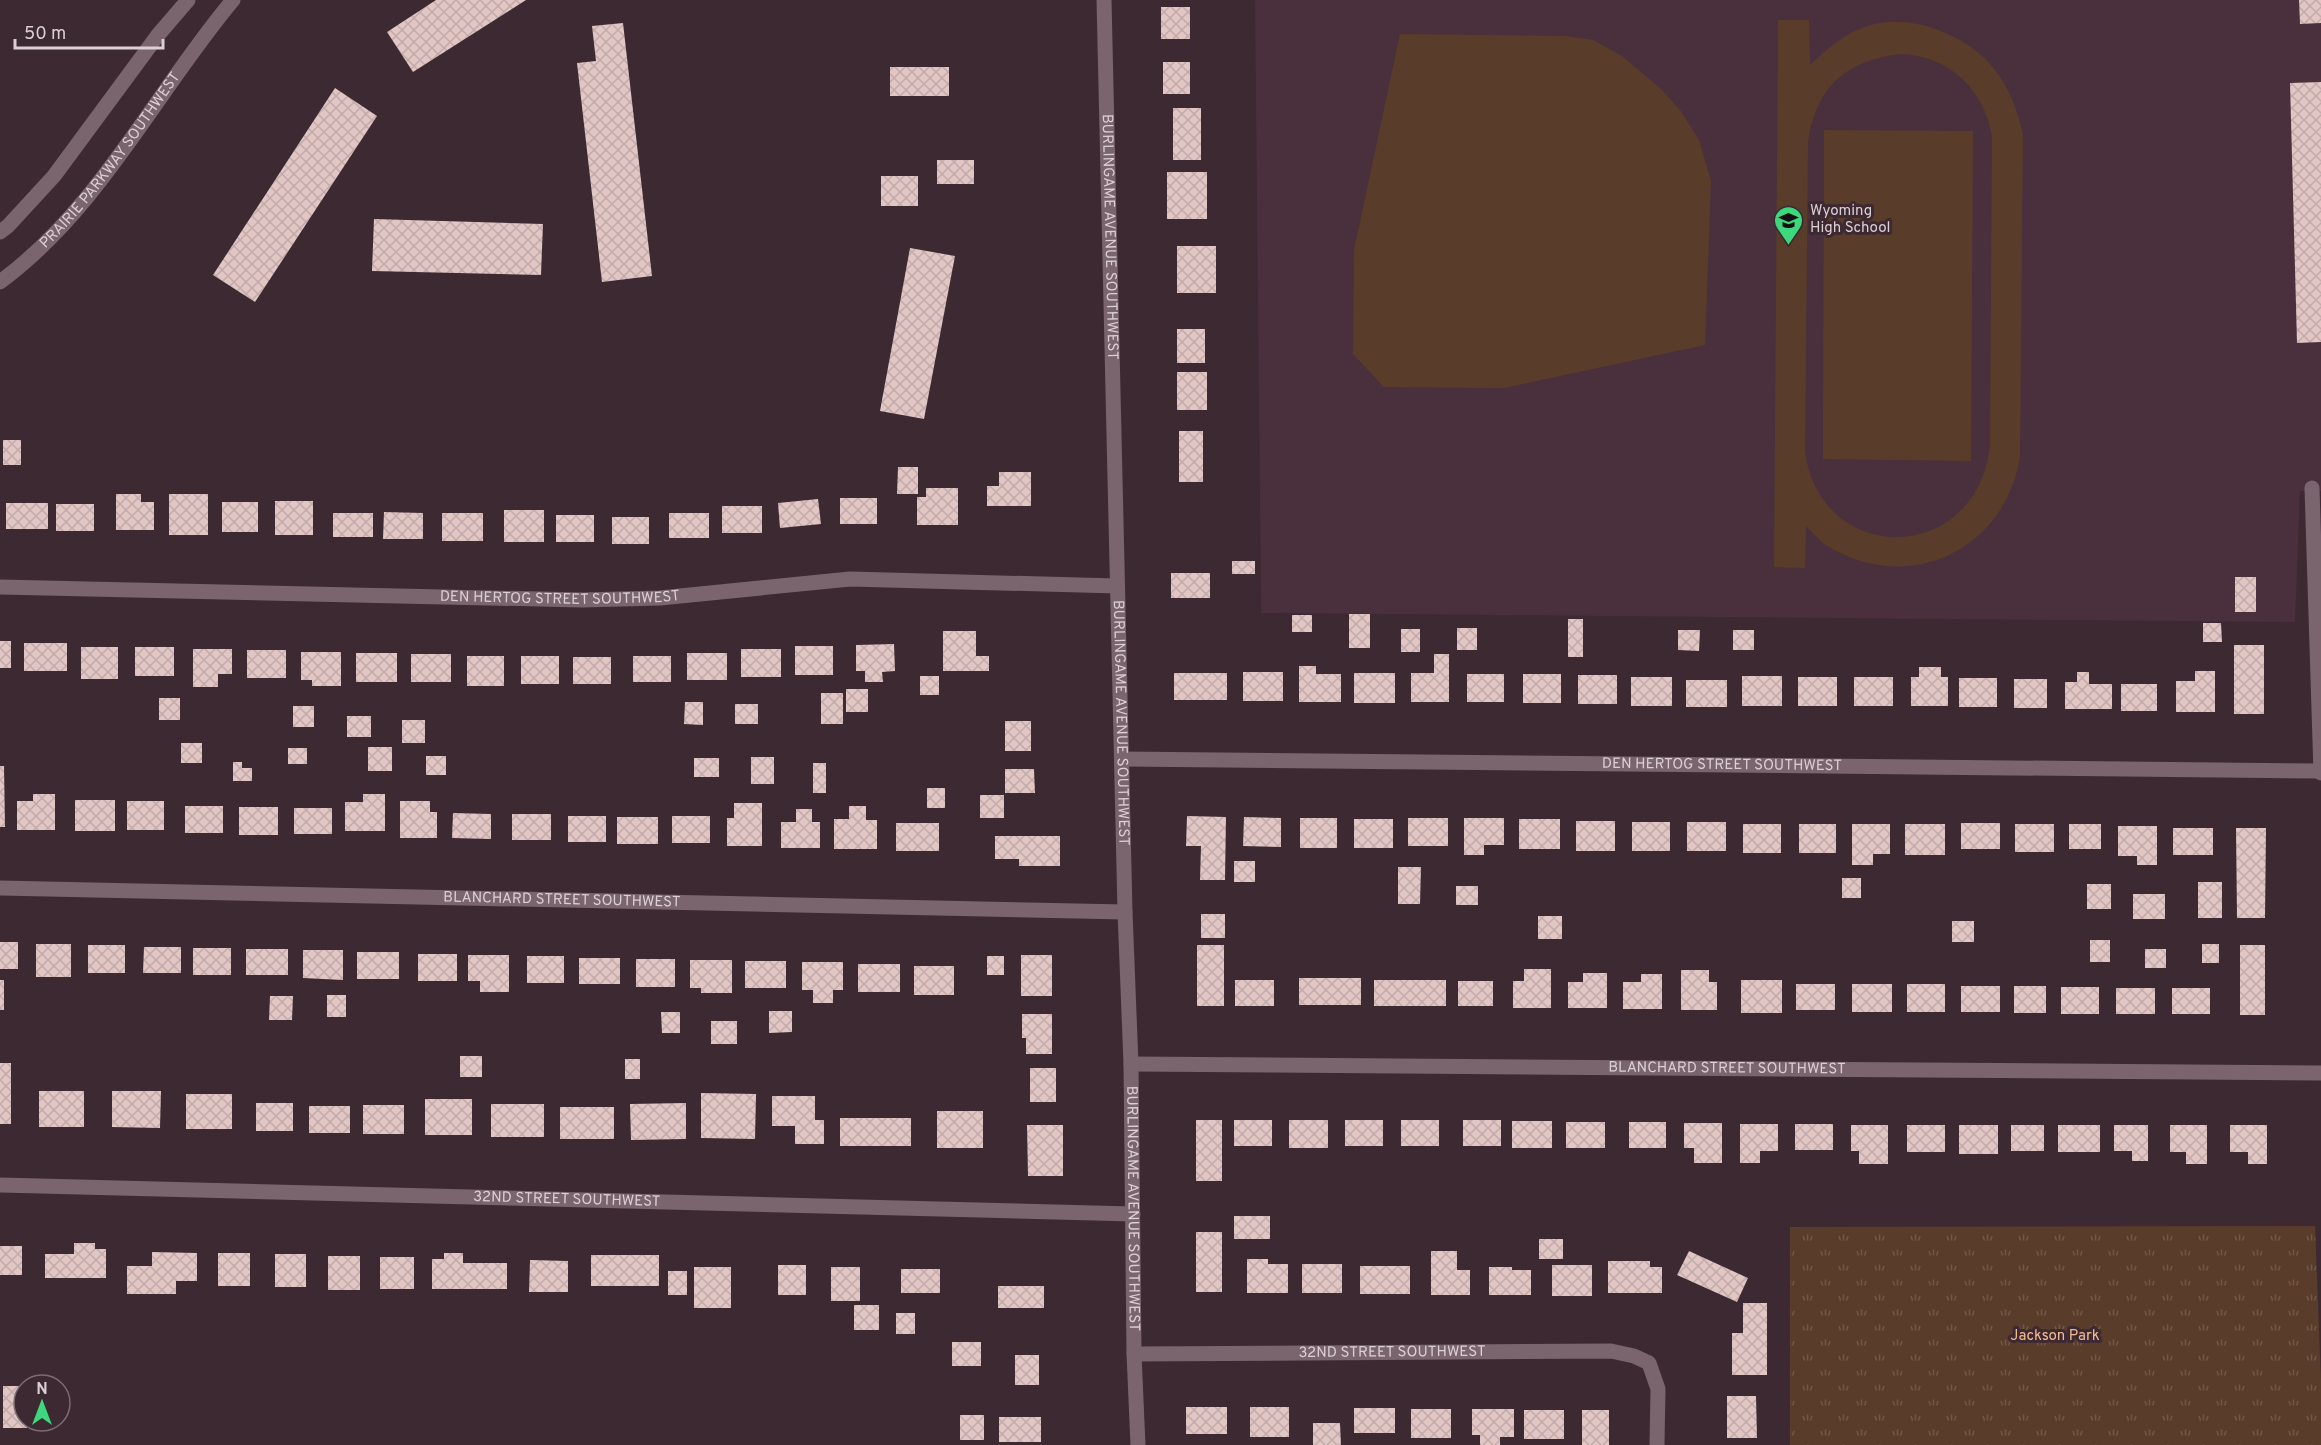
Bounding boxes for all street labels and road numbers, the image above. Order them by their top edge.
street label: PRAIRIE PARKWAY SOUTHWEST [36,69,185,253]
street label: BURLINGAME AVENUE SOUTHWEST [1097,114,1122,360]
street label: DEN HERTOG STREET SOUTHWEST [440,587,681,610]
street label: BURLINGAME AVENUE SOUTHWEST [1108,600,1133,846]
street label: DEN HERTOG STREET SOUTHWEST [1602,754,1842,776]
street label: BLANCHARD STREET SOUTHWEST [443,888,681,912]
street label: BLANCHARD STREET SOUTHWEST [1608,1058,1846,1079]
street label: BURLINGAME AVENUE SOUTHWEST [1122,1086,1143,1332]
street label: 32ND STREET SOUTHWEST [473,1188,661,1211]
street label: 32ND STREET SOUTHWEST [1298,1342,1486,1362]

